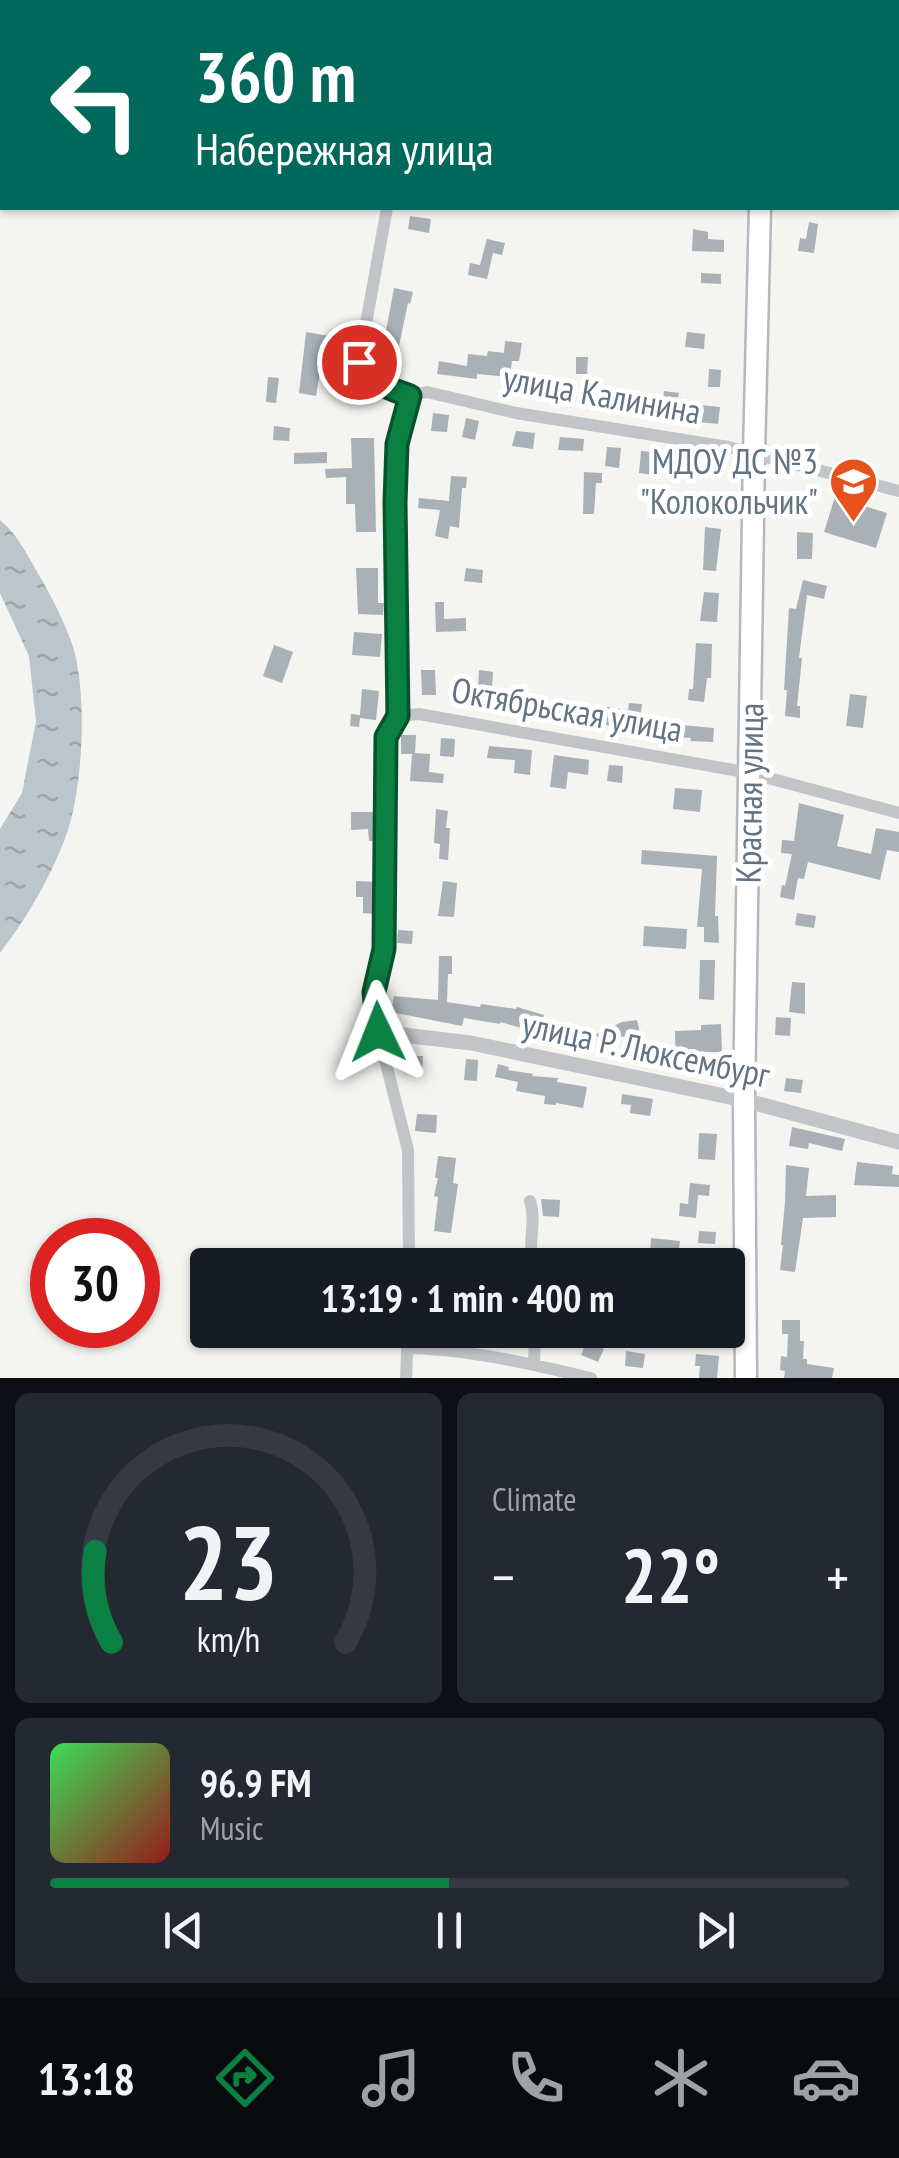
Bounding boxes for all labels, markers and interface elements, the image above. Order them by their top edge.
text: 360 m [195,31,356,121]
icon: left [30,40,160,170]
text: Набережная улица [195,119,494,177]
pin [317,320,402,405]
icon: arrive [332,335,387,390]
street label: улица Калинина [500,354,705,434]
place label: МДОУ ДС №3 "Колокольчик" [640,438,818,524]
school or university icon: МДОУ ДС №3 "Колокольчик" [827,456,879,524]
street label: Октябрьская улица [448,666,686,752]
street label: Красная улица [724,702,774,884]
position arrow [326,980,430,1084]
street label: улица Р. Люксембург [518,1000,775,1098]
speed limit sign: 30 [30,1218,160,1348]
text: 13:19 · 1 min · 400 m [321,1273,614,1322]
text: Climate [492,1478,576,1520]
text: 23 [179,1494,278,1629]
text: 22° [621,1527,720,1624]
text: − [492,1541,515,1612]
text: + [826,1541,849,1612]
text: km/h [197,1616,260,1662]
text: 96.9 FM [200,1758,312,1807]
text: Music [200,1807,263,1849]
icon: previous [156,1903,211,1958]
icon: pause [422,1903,477,1958]
icon: next [688,1903,743,1958]
icon: directions [210,2043,280,2113]
icon: music [356,2043,426,2113]
icon: phone [501,2043,571,2113]
icon: climate [646,2043,716,2113]
icon: car [791,2043,861,2113]
text: 13:18 [38,2049,135,2107]

